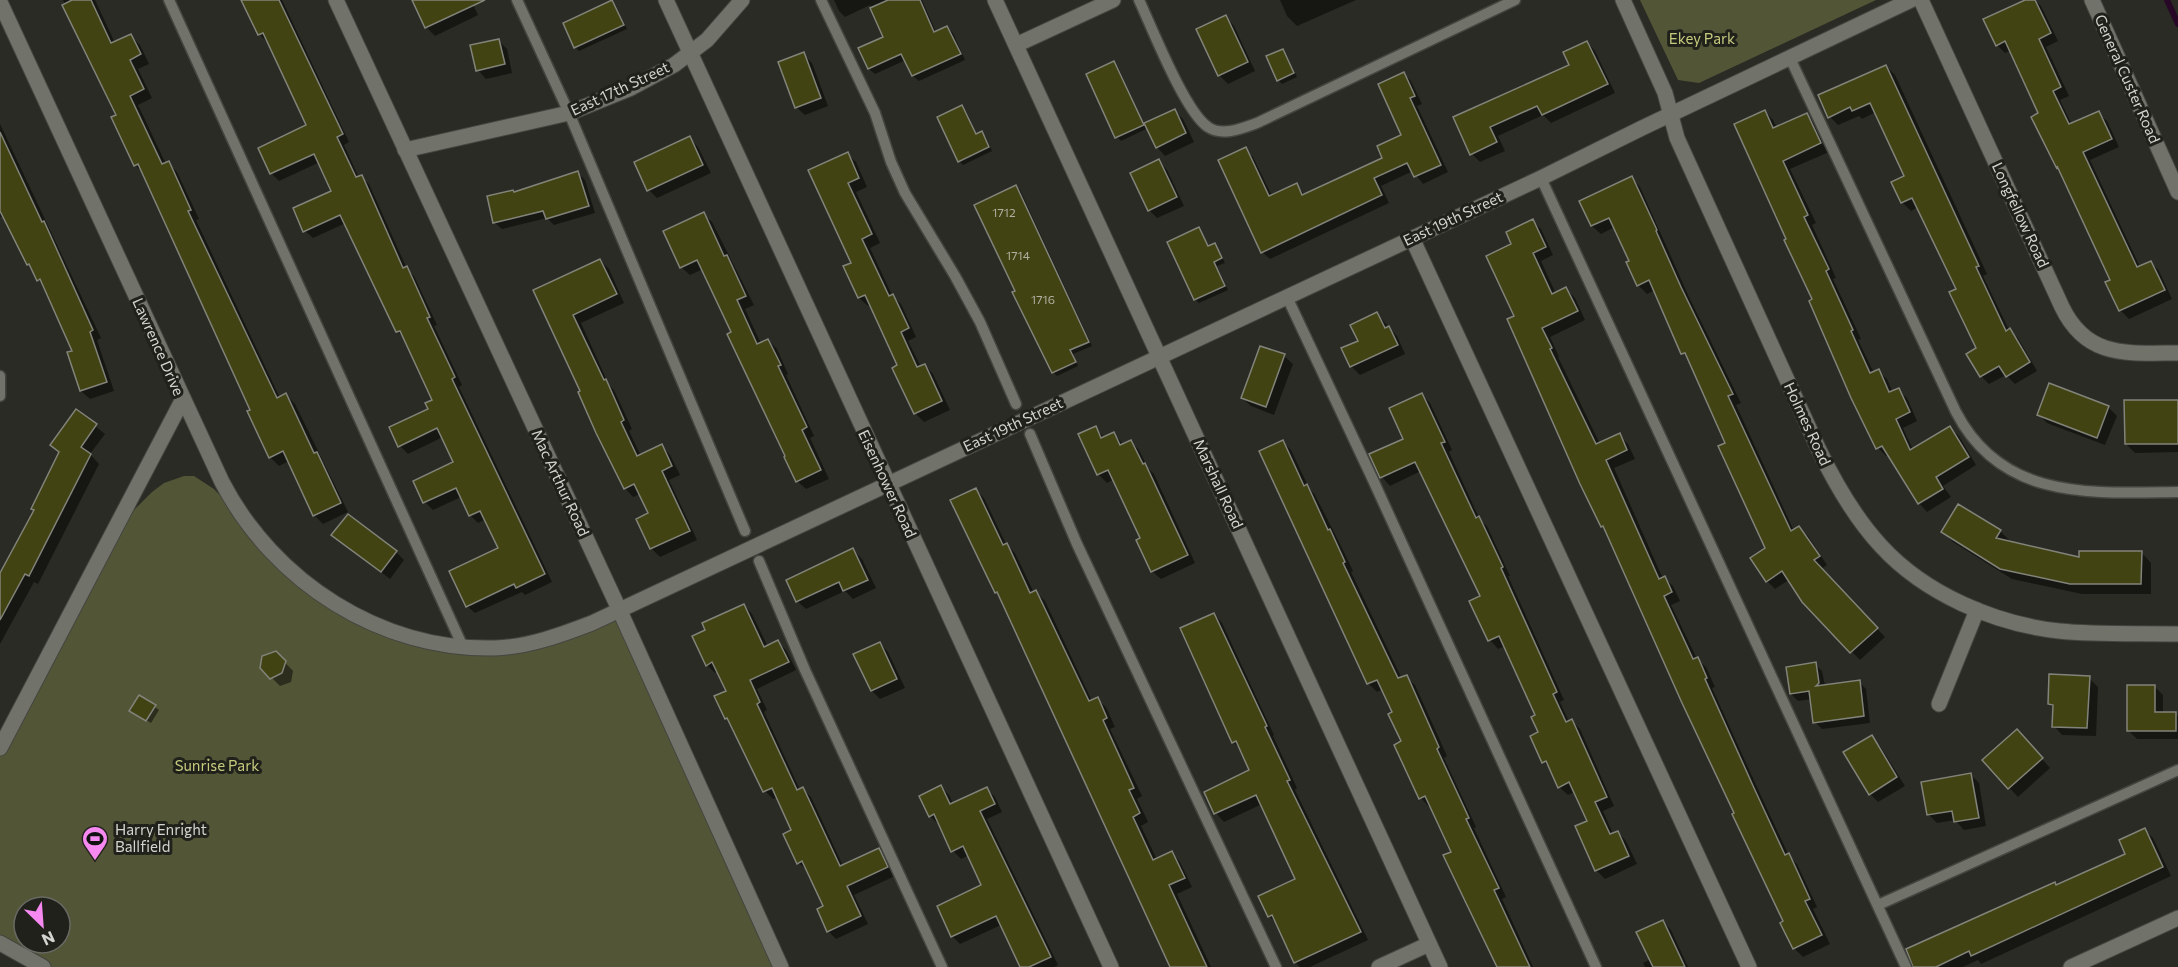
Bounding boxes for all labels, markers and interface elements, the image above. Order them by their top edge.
street label: General Custer Road [2091,11,2164,146]
park label: Ekey Park [1669,29,1735,47]
street label: East 17th Street [567,57,672,119]
street label: Longfellow Road [1989,159,2053,270]
street label: East 19th Street [1400,187,1505,249]
house number: 1712 [992,205,1016,219]
house number: 1714 [1006,248,1030,262]
house number: 1716 [1031,292,1055,306]
street label: Lawrence Drive [129,295,189,398]
street label: Holmes Road [1781,379,1835,468]
street label: East 19th Street [960,393,1065,455]
street label: Mac Arthur Road [528,426,594,539]
street label: Eisenhower Road [855,427,921,540]
street label: Marshall Road [1190,436,1247,531]
park label: Sunrise Park [175,756,259,774]
place label: Harry Enright Ballfield [115,820,207,855]
sports icon: Harry Enright Ballfield [80,824,110,862]
north arrow [12,895,72,955]
text: N [39,928,58,950]

